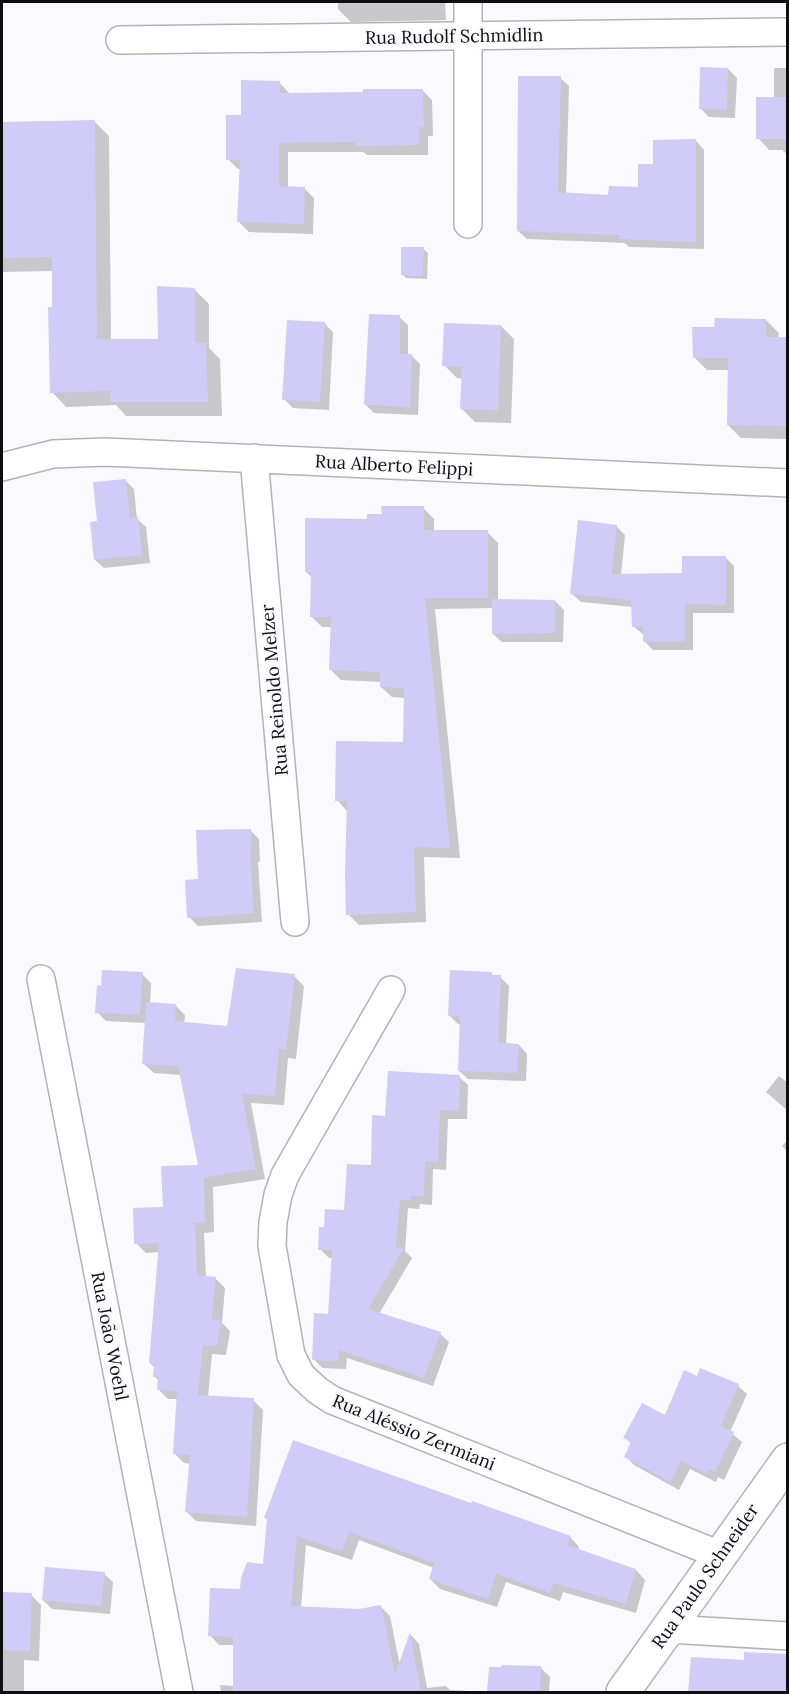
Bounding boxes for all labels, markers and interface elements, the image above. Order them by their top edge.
street label: Rua Rudolf Schmidlin [365,23,543,49]
street label: Rua Alberto Felippi [314,449,474,481]
street label: Rua Reinoldo Melzer [255,603,293,777]
street label: Rua João Woehl [86,1270,134,1403]
street label: Rua Aléssio Zermiani [329,1389,499,1475]
street label: Rua Paulo Schneider [646,1499,764,1653]

